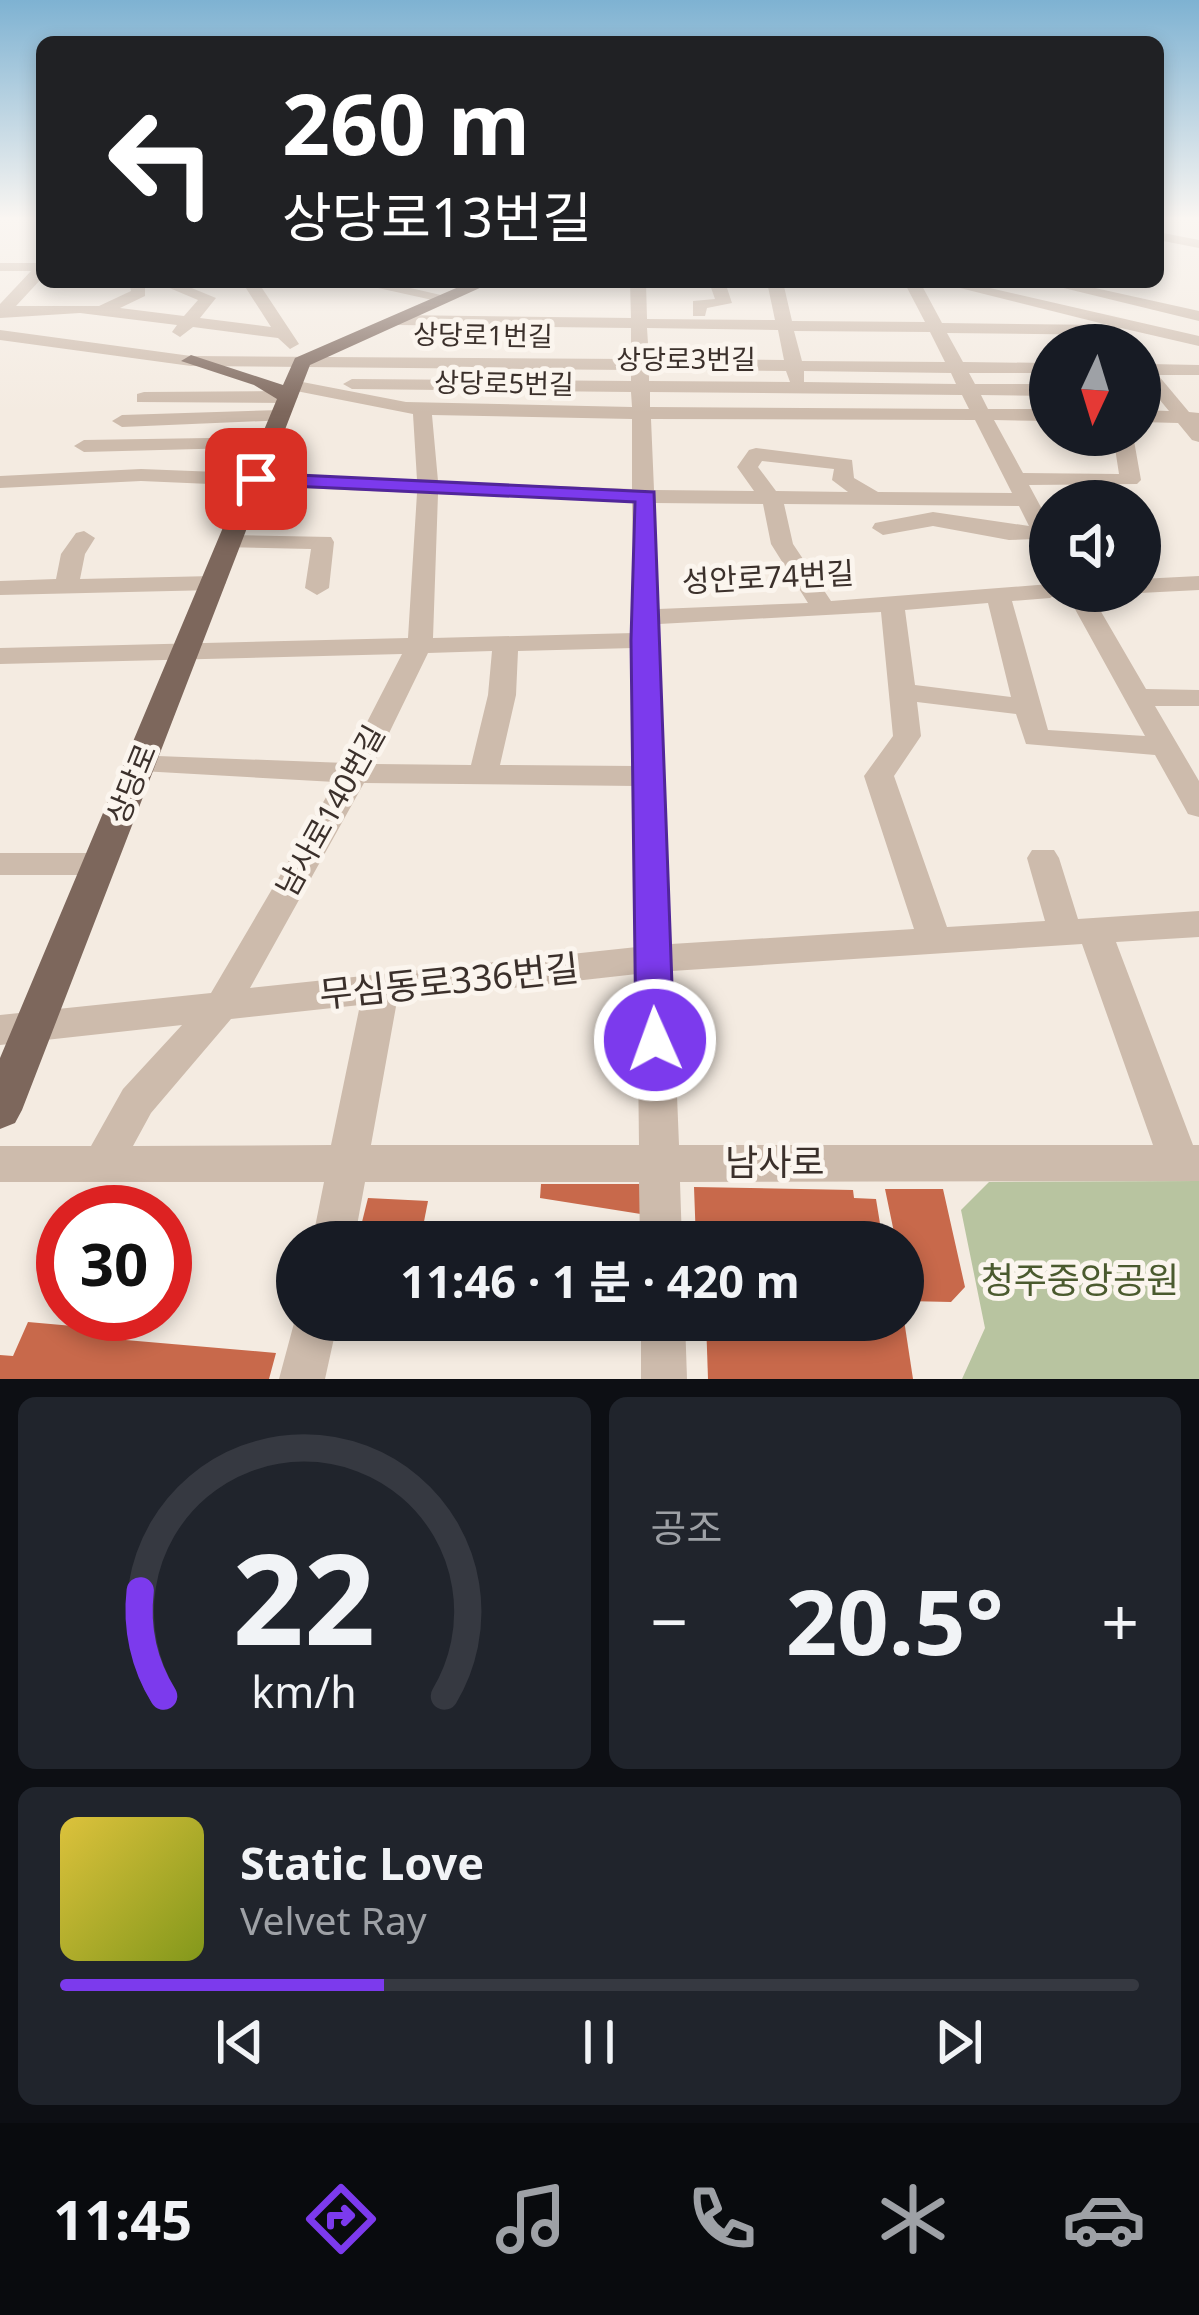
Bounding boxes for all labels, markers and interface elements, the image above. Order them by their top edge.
text: 260 m [282,65,530,180]
icon: left [84,84,240,240]
text: 상당로13번길 [282,179,592,253]
street label: 상당로1번길 [413,315,553,354]
north arrow [1029,324,1161,456]
map controls [1029,324,1161,612]
street label: 상당로3번길 [616,340,756,377]
street label: 상당로5번길 [434,363,574,402]
pin [205,428,307,530]
icon: arrive [223,446,289,512]
button: sound [1029,480,1161,612]
street label: 성안로74번길 [681,552,855,601]
street label: 남사로140번길 [266,717,394,903]
street label: 상당로 [96,737,165,830]
street label: 무심동로336번길 [317,943,581,1018]
position arrow [592,977,718,1103]
street label: 남사로 [725,1137,825,1186]
speed limit sign: 30 [36,1185,192,1341]
text: 11:46 · 1 분 · 420 m [400,1250,800,1311]
park label: 청주중앙공원 [981,1255,1179,1304]
text: 공조 [651,1500,722,1553]
text: 22 [233,1512,376,1682]
text: 20.5° [786,1559,1004,1681]
text: − [651,1575,688,1665]
text: + [1101,1575,1139,1665]
text: km/h [252,1662,357,1721]
text: Static Love [240,1832,484,1893]
text: Velvet Ray [240,1893,427,1946]
icon: previous [207,2009,273,2075]
icon: pause [566,2009,632,2075]
icon: next [926,2009,992,2075]
icon: directions [299,2177,383,2261]
icon: music [489,2177,573,2261]
icon: phone [680,2177,764,2261]
icon: climate [871,2177,955,2261]
icon: car [1062,2177,1146,2261]
text: 11:45 [53,2182,192,2256]

